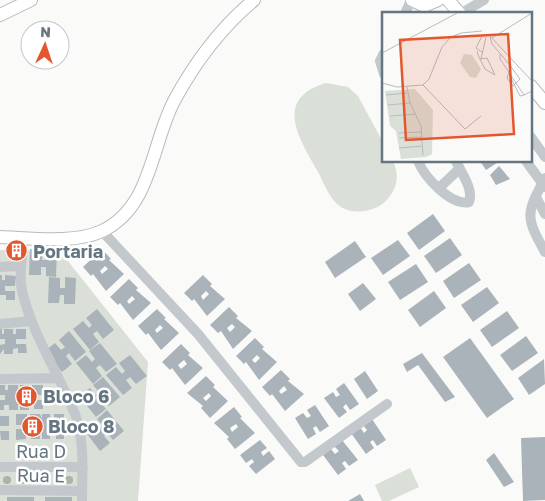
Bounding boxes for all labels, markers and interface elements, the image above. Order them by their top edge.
inset map [382,12,532,162]
north arrow [20,20,70,70]
text: N [40,23,51,40]
building icon: Portaria [5,239,29,263]
place label: Portaria [33,240,103,262]
building icon: Bloco 6 [15,384,39,408]
place label: Bloco 6 [43,385,110,407]
building icon: Bloco 8 [20,414,44,438]
place label: Bloco 8 [48,415,115,437]
street label: Rua D [16,440,66,462]
street label: Rua E [17,464,65,486]

